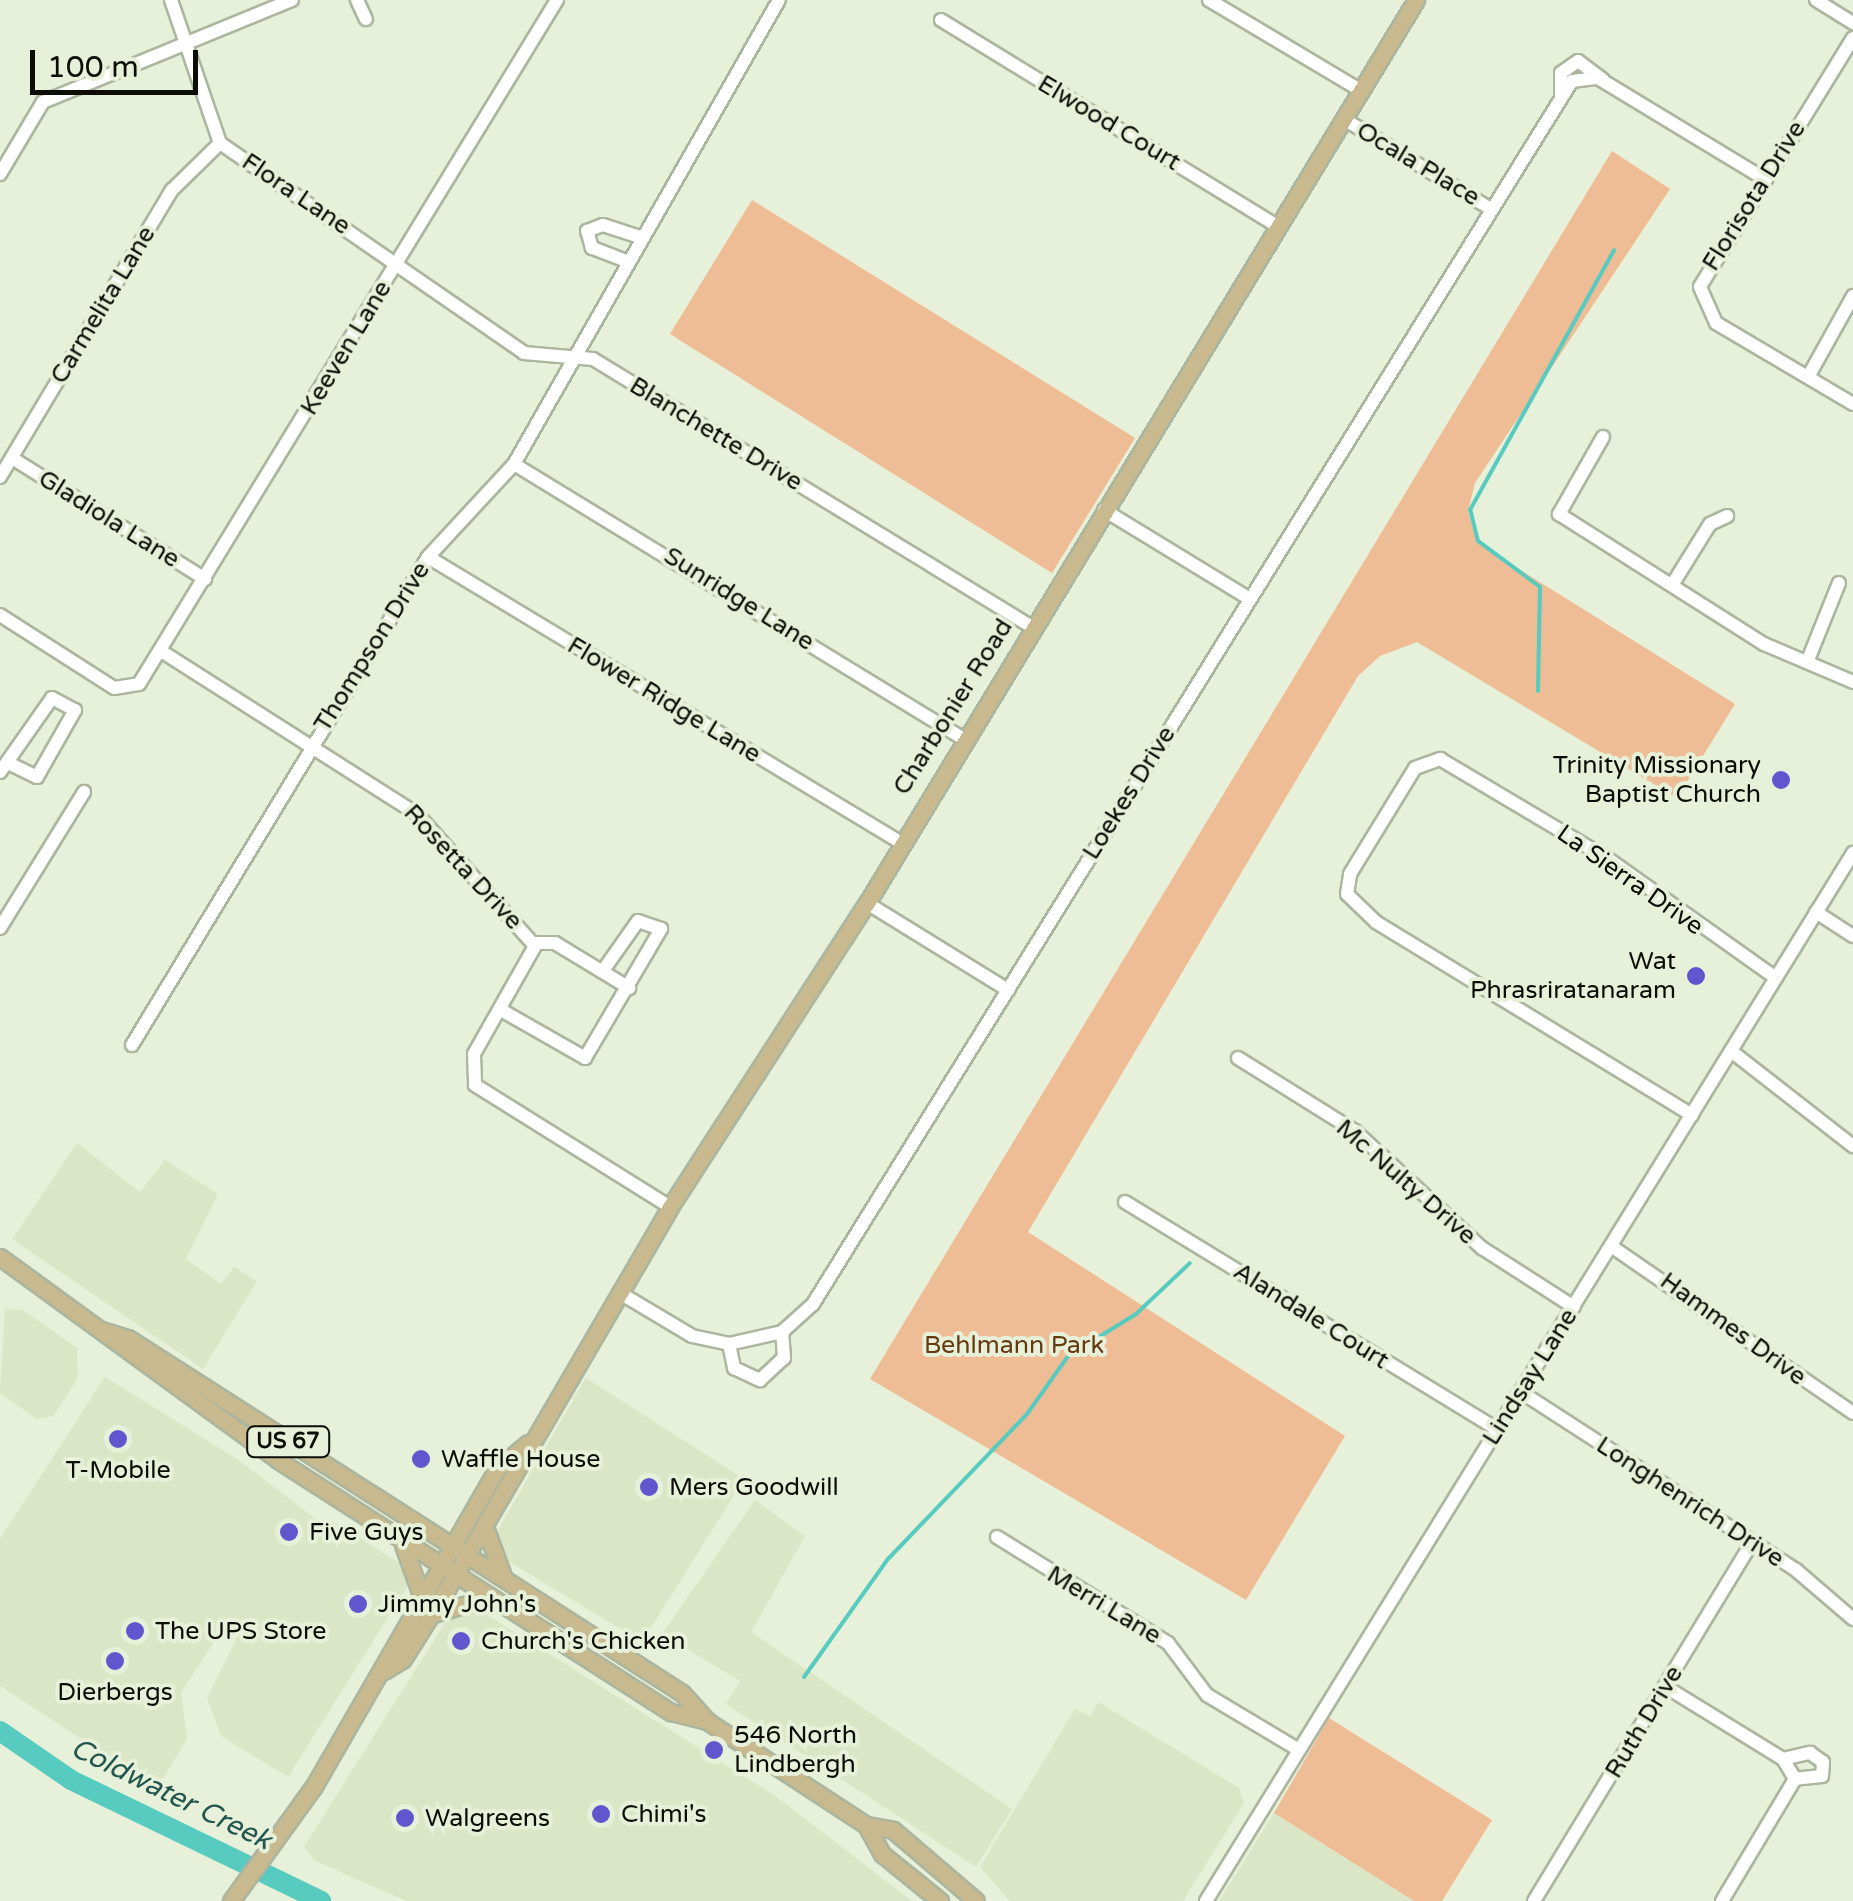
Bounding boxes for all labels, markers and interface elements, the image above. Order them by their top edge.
scale bar [35,30,202,92]
text: 100 m [47,49,139,86]
street label: Elwood Court [1032,69,1186,177]
street label: Ocala Place [1351,116,1485,212]
street label: Florisota Drive [1696,116,1812,276]
street label: Flora Lane [236,147,356,241]
street label: Carmelita Lane [44,221,162,389]
street label: Keeven Lane [294,275,398,421]
street label: Blanchette Drive [624,371,808,497]
street label: Gladiola Lane [33,464,185,574]
street label: Sunridge Lane [658,541,820,657]
street label: Thompson Drive [308,556,436,738]
street label: Charbonier Road [887,614,1019,800]
street label: Flower Ridge Lane [562,630,766,770]
street label: Loekes Drive [1076,721,1182,865]
place label: Trinity Missionary Baptist Church [1553,751,1761,810]
marker: Trinity Missionary Baptist Church [1770,769,1792,791]
street label: Rosetta Drive [397,798,529,936]
street label: La Sierra Drive [1551,818,1709,942]
place label: Wat Phrasriratanaram [1470,947,1676,1006]
marker: Wat Phrasriratanaram [1685,965,1707,987]
street label: Mc Nulty Drive [1330,1113,1482,1251]
street label: Alandale Court [1228,1256,1394,1376]
street label: Hammes Drive [1654,1266,1812,1392]
street label: Lindsay Lane [1476,1303,1584,1451]
park label: Behlmann Park [924,1330,1104,1360]
road number: US 67 [246,1425,330,1459]
marker: T-Mobile [107,1428,129,1450]
street label: Longhenrich Drive [1591,1430,1789,1574]
place label: Waffle House [441,1444,600,1474]
marker: Waffle House [410,1448,432,1470]
place label: T-Mobile [65,1455,171,1485]
place label: Mers Goodwill [669,1472,839,1502]
marker: Mers Goodwill [638,1476,660,1498]
place label: Five Guys [309,1517,423,1547]
marker: Five Guys [278,1521,300,1543]
street label: Merri Lane [1042,1559,1166,1651]
place label: Jimmy John's [378,1589,536,1619]
marker: Jimmy John's [347,1593,369,1615]
place label: The UPS Store [155,1616,326,1646]
marker: The UPS Store [124,1620,146,1642]
place label: Church's Chicken [481,1626,685,1656]
marker: Church's Chicken [450,1630,472,1652]
marker: Dierbergs [104,1650,126,1672]
street label: Ruth Drive [1599,1660,1689,1784]
place label: Dierbergs [57,1677,173,1707]
place label: 546 North Lindbergh [734,1721,857,1780]
water label: Coldwater Creek [65,1731,277,1857]
marker: 546 North Lindbergh [703,1739,725,1761]
place label: Chimi's [621,1799,707,1829]
place label: Walgreens [425,1803,550,1833]
marker: Chimi's [590,1803,612,1825]
marker: Walgreens [394,1807,416,1829]

